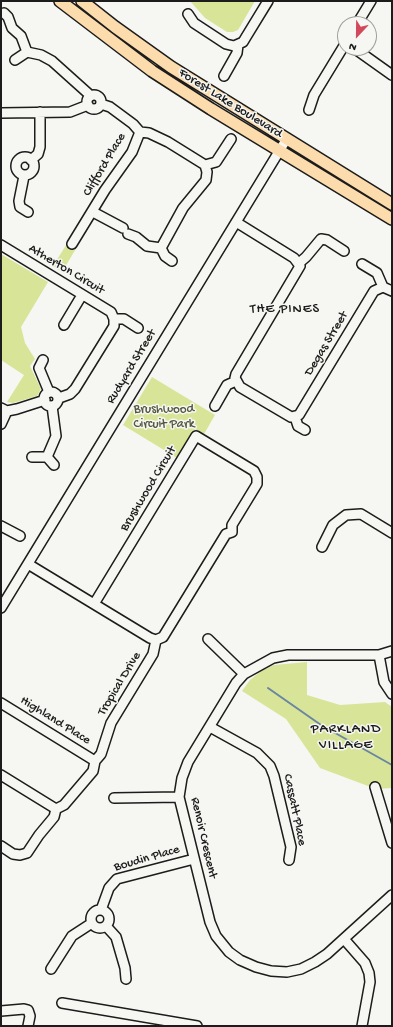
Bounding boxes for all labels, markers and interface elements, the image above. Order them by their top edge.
north arrow [337,16,377,56]
text: N [347,39,358,53]
street label: Forest Lake Boulevard [175,66,285,142]
street label: Clifford Place [80,131,130,199]
street label: Atherton Circuit [25,241,107,299]
district label: THE PINES [250,302,320,318]
street label: Degas Street [302,309,352,379]
street label: Rudyard Street [104,327,160,407]
park label: Brushwood Circuit Park [134,402,194,433]
street label: Brushwood Circuit [117,444,181,534]
street label: Tropical Drive [95,649,145,719]
street label: Highland Place [17,693,93,749]
district label: PARKLAND VILLAGE [311,722,381,754]
street label: Cassatt Place [279,773,309,847]
street label: Renoir Crescent [186,796,220,880]
street label: Boudin Place [112,842,182,876]

